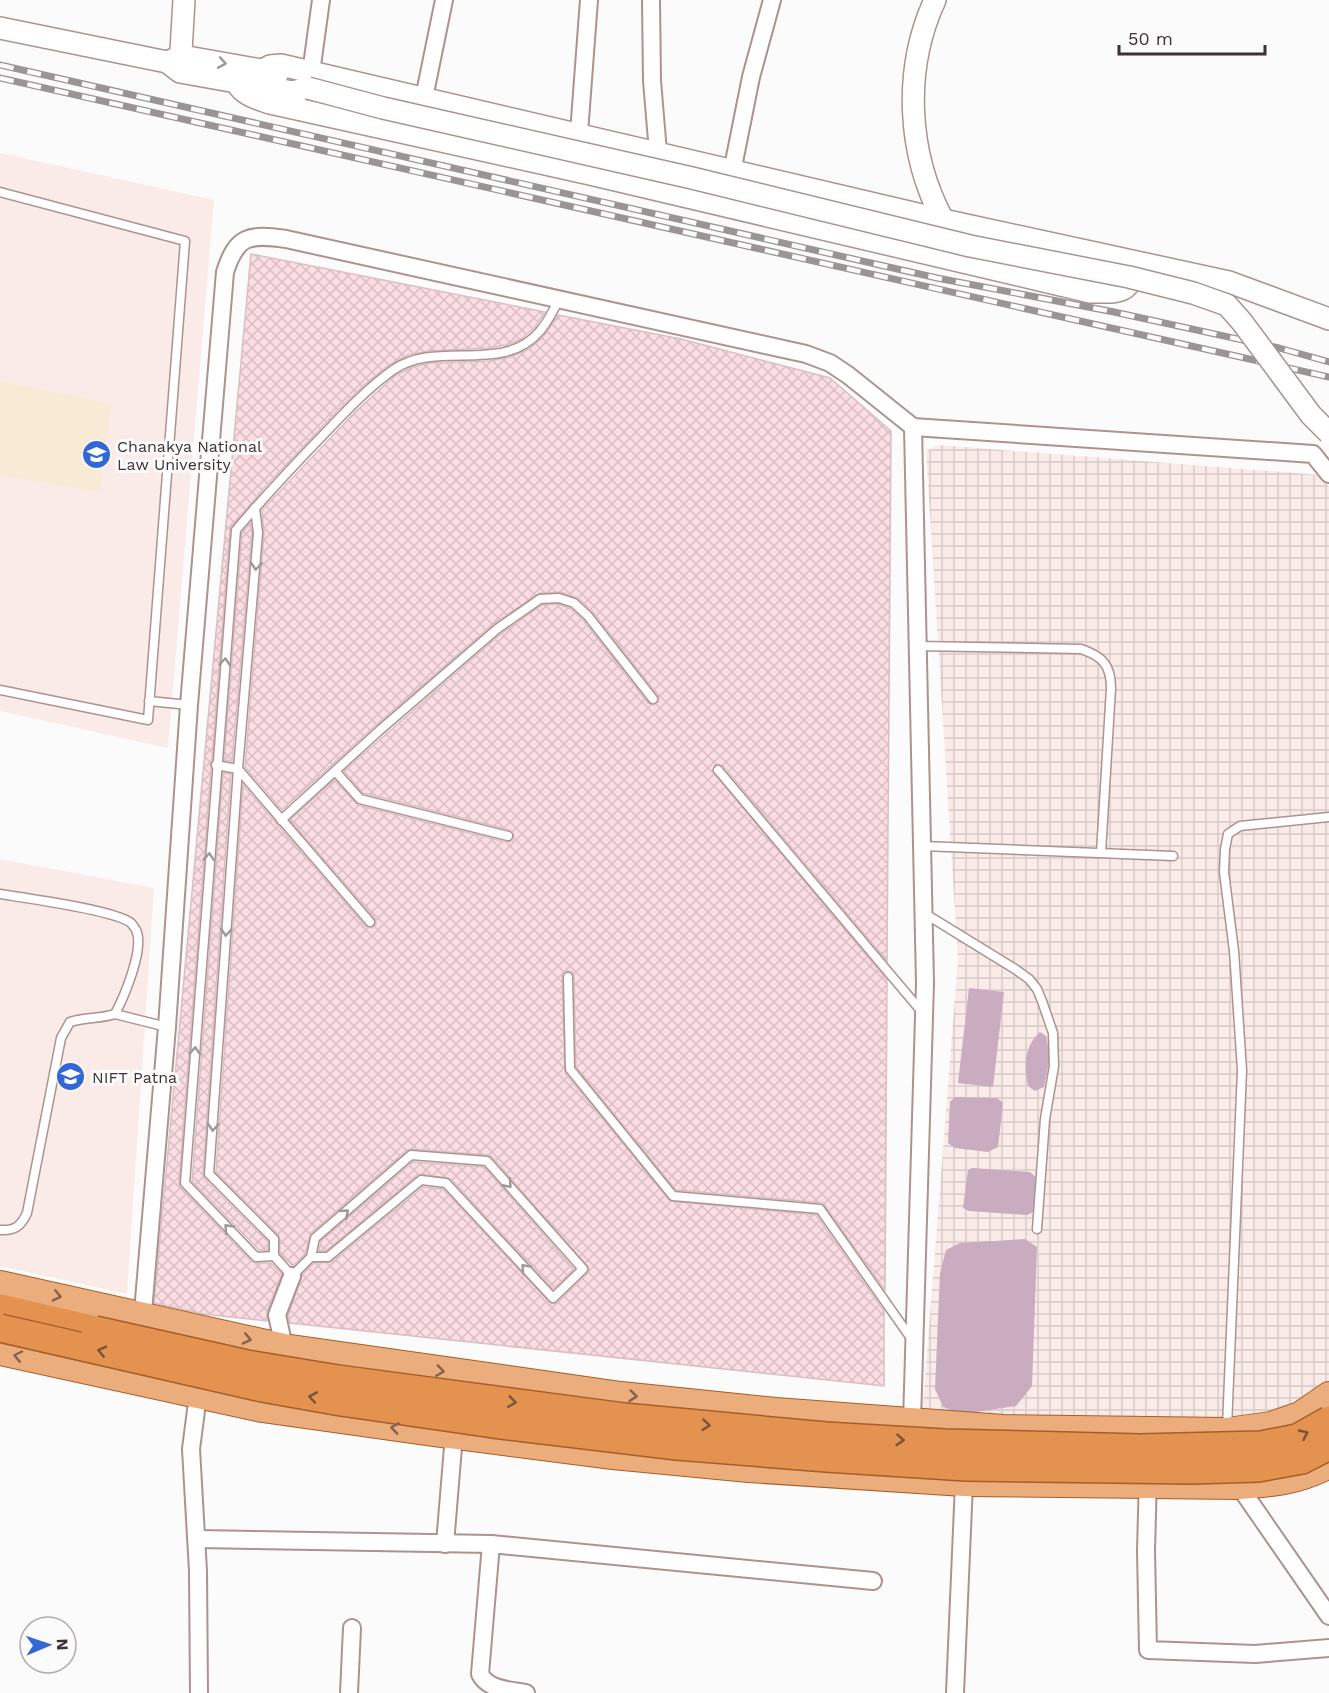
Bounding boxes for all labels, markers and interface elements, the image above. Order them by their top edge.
scale bar [1119,18,1264,56]
text: 50 m [1128,28,1173,49]
one-way arrow [217,56,227,69]
place label: Chanakya National Law University [117,437,262,474]
school or university icon: Chanakya National Law University [80,439,112,471]
one-way arrow [249,562,262,571]
one-way arrow [218,658,231,667]
one-way arrow [203,852,216,861]
one-way arrow [220,928,233,937]
one-way arrow [188,1046,201,1055]
school or university icon: NIFT Patna [55,1061,87,1093]
place label: NIFT Patna [92,1068,177,1087]
one-way arrow [206,1122,219,1131]
one-way arrow [501,1177,512,1188]
one-way arrow [338,1209,349,1220]
one-way arrow [224,1225,235,1235]
one-way arrow [522,1265,533,1276]
one-way arrow [52,1289,62,1302]
one-way arrow [242,1332,252,1345]
one-way arrow [97,1345,107,1358]
one-way arrow [13,1351,23,1364]
one-way arrow [435,1364,444,1376]
one-way arrow [628,1389,638,1402]
one-way arrow [308,1391,318,1404]
one-way arrow [508,1396,517,1408]
one-way arrow [702,1418,711,1431]
one-way arrow [391,1423,400,1435]
one-way arrow [1297,1430,1308,1442]
one-way arrow [896,1434,905,1447]
north arrow [18,1615,78,1675]
text: N [53,1638,72,1651]

